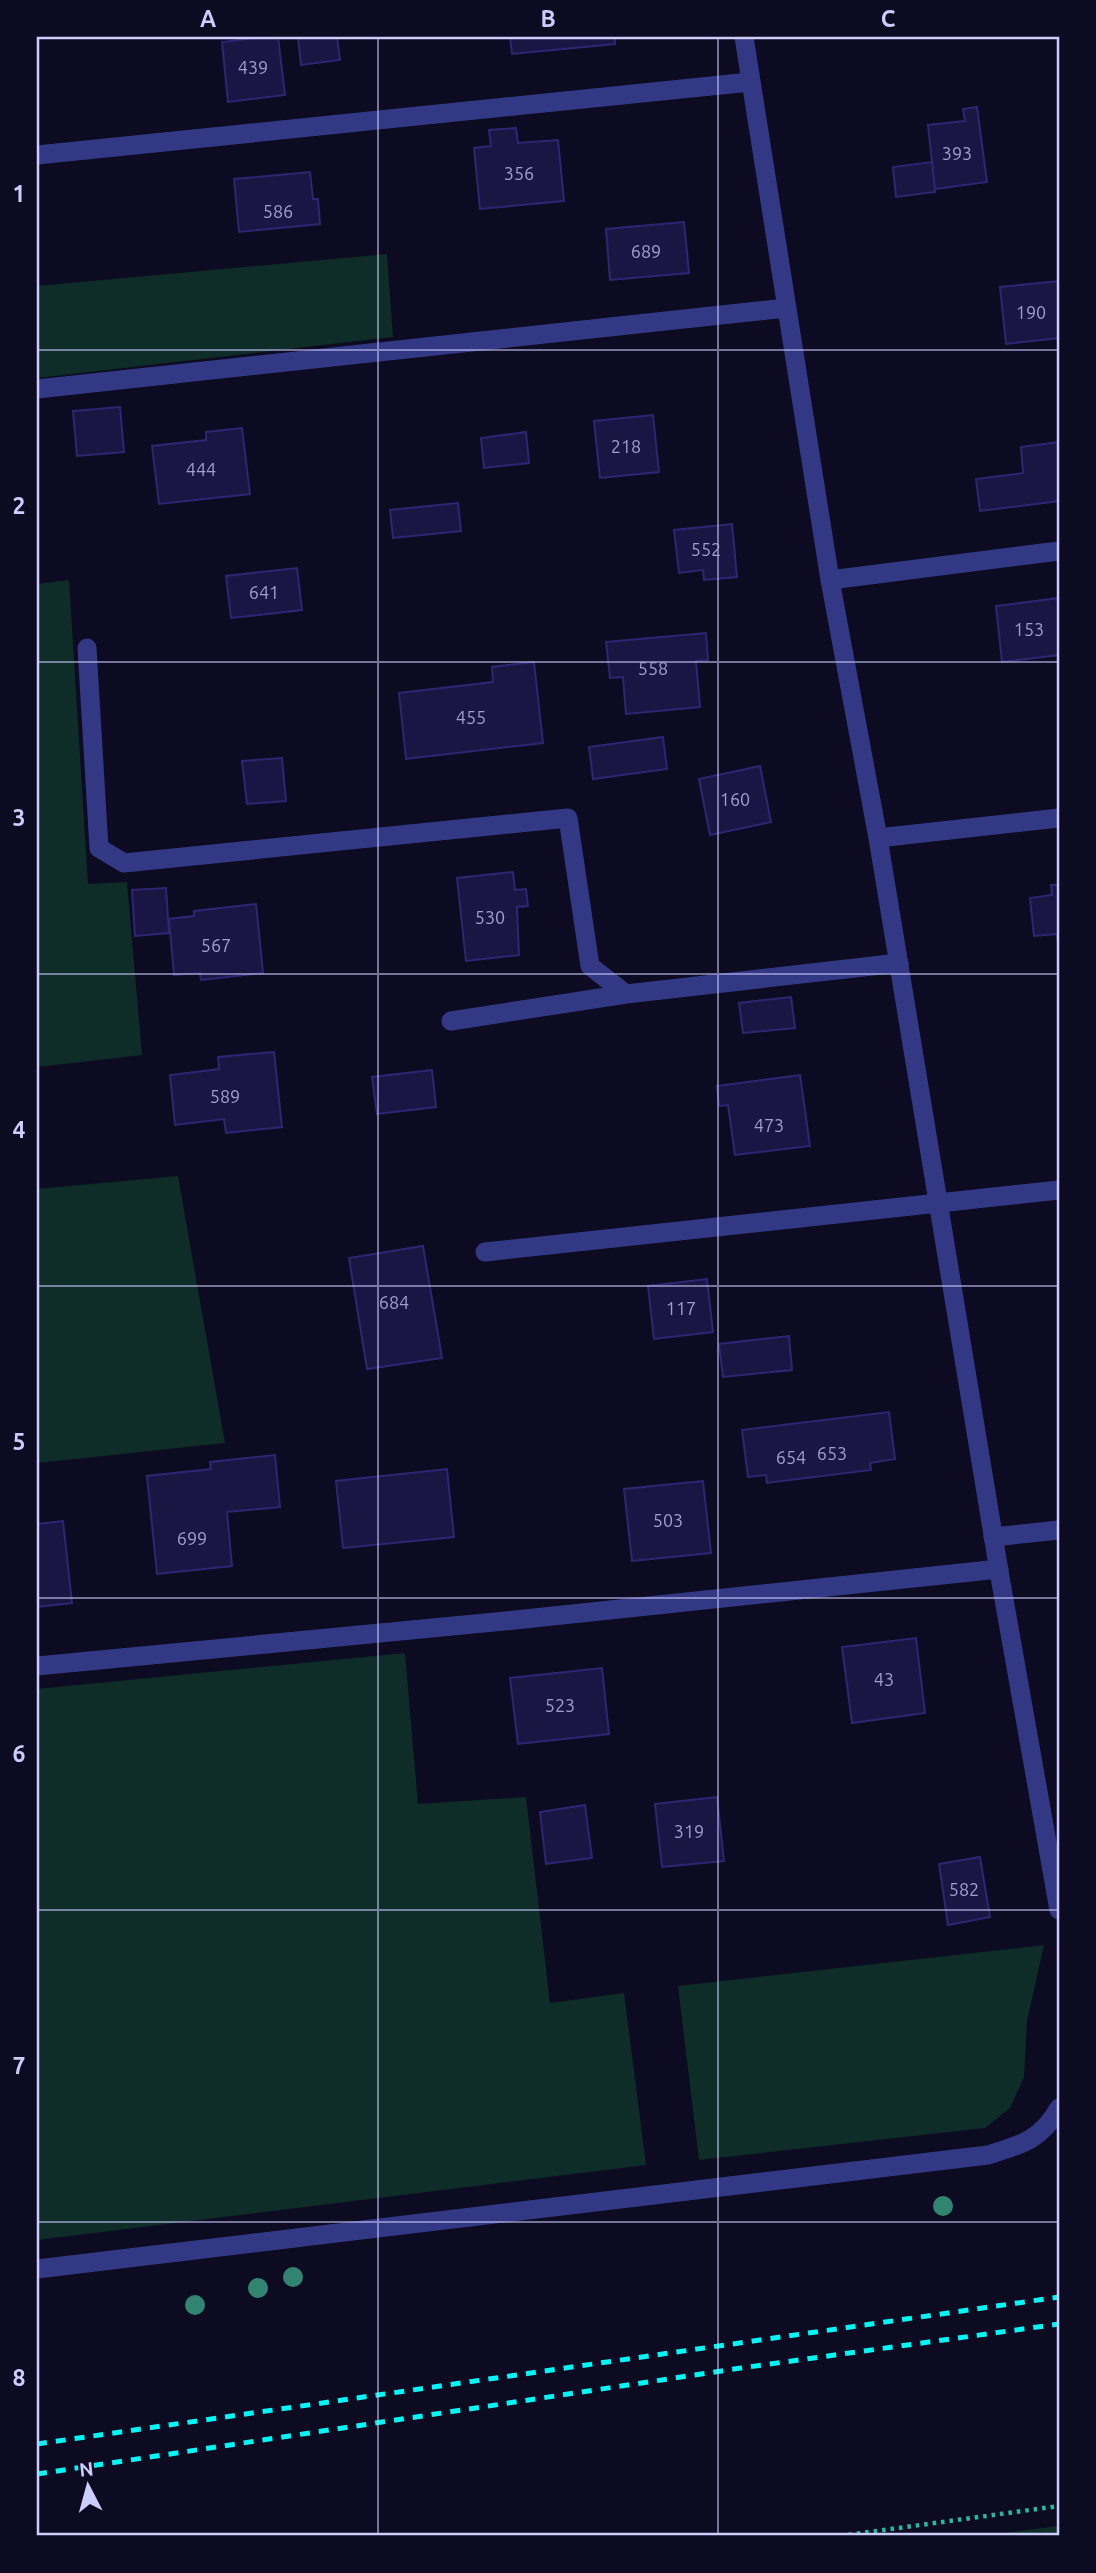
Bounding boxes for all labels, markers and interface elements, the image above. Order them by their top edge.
text: A [200,6,216,31]
text: B [540,6,556,31]
text: C [881,6,896,31]
house number: 439 [238,57,268,77]
house number: 393 [942,143,972,163]
house number: 356 [504,163,534,183]
text: 1 [13,181,25,206]
house number: 586 [263,201,293,221]
house number: 689 [631,241,661,261]
house number: 190 [1016,302,1046,322]
house number: 218 [611,436,641,456]
house number: 444 [186,459,216,479]
text: 2 [13,493,25,518]
house number: 552 [691,539,721,559]
house number: 641 [249,582,279,602]
house number: 153 [1014,619,1044,639]
house number: 558 [638,658,668,678]
house number: 455 [456,707,486,727]
house number: 160 [720,789,750,809]
text: 3 [13,805,25,830]
house number: 530 [475,907,505,927]
house number: 567 [201,935,231,955]
house number: 589 [210,1086,240,1106]
house number: 473 [754,1115,784,1135]
text: 4 [13,1117,26,1142]
house number: 684 [379,1292,409,1312]
house number: 117 [666,1298,696,1318]
text: 5 [13,1429,25,1454]
house number: 653 [817,1443,847,1463]
house number: 654 [776,1447,806,1467]
house number: 503 [653,1510,683,1530]
house number: 699 [177,1528,207,1548]
house number: 43 [874,1669,894,1689]
house number: 523 [545,1695,575,1715]
text: 6 [13,1741,26,1766]
house number: 319 [674,1821,704,1841]
house number: 582 [949,1879,979,1899]
text: 7 [13,2053,25,2078]
text: 8 [13,2365,25,2390]
north arrow [52,2450,122,2520]
text: N [78,2457,94,2481]

